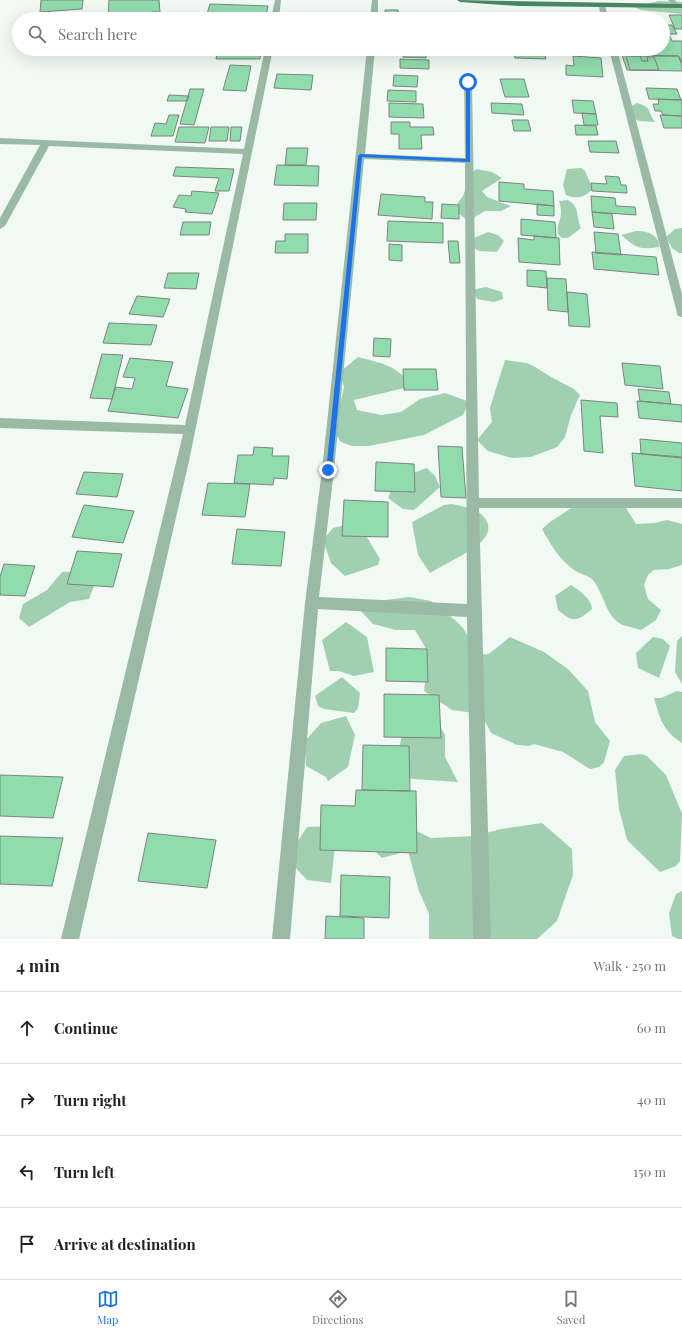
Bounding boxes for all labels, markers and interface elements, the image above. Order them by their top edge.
search box [12,12,670,56]
icon: search [26,23,48,45]
text: Search here [58,24,137,44]
route start [459,73,477,91]
route end [319,461,337,479]
text: 4 min [16,954,60,976]
text: Walk · 250 m [594,957,666,974]
icon: ahead [16,1017,38,1039]
text: Continue [54,1018,118,1038]
text: 60 m [637,1019,666,1036]
icon: right [16,1089,38,1111]
text: Turn right [54,1090,127,1110]
text: 40 m [637,1091,666,1108]
icon: left [16,1161,38,1183]
text: Turn left [54,1162,115,1182]
text: 150 m [633,1163,666,1180]
icon: arrive [16,1233,38,1255]
text: Arrive at destination [54,1234,196,1254]
tab: Map [97,1288,119,1327]
tab: Directions [312,1288,363,1327]
tab: Saved [557,1288,585,1327]

